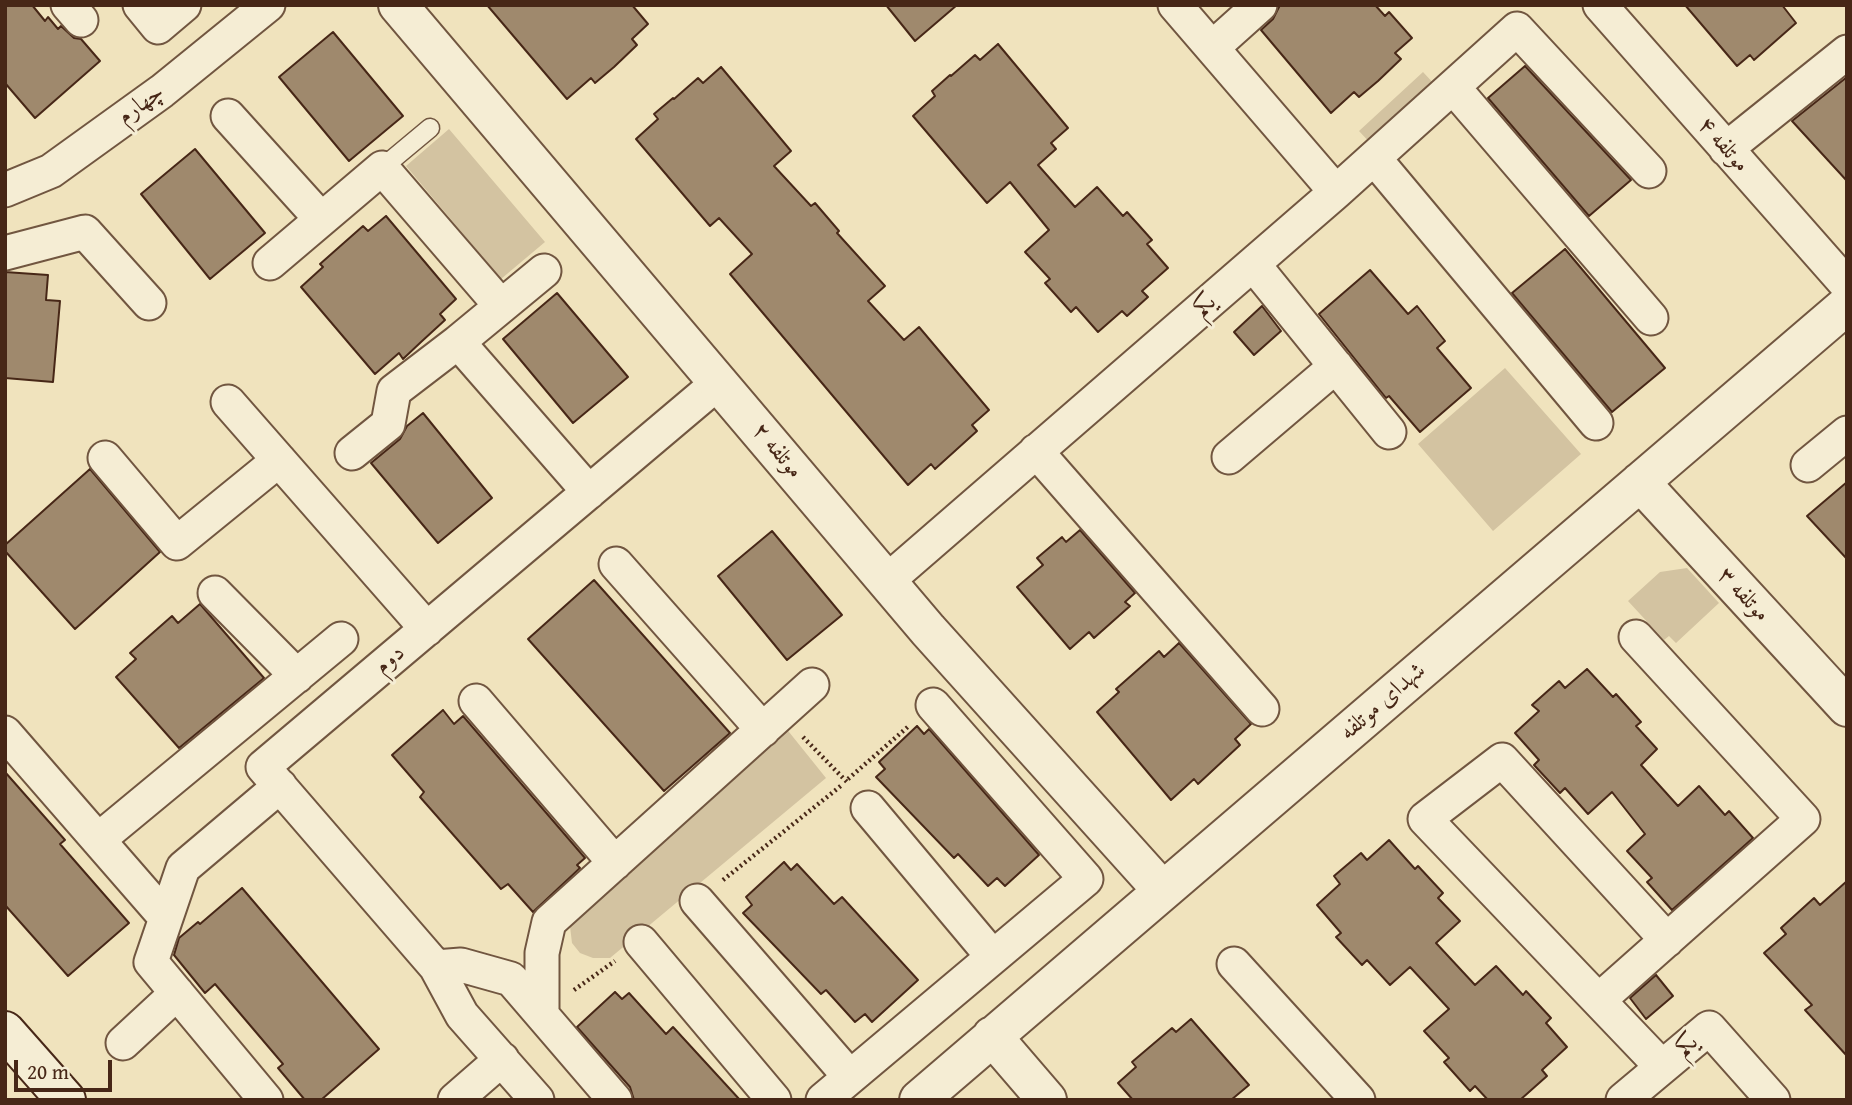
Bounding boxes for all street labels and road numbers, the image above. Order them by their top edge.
street label: چهارم [112,78,170,132]
street label: موتلفه ۴ [1691,111,1755,179]
street label: یکم [1188,288,1222,324]
street label: موتلفه ۲ [745,417,809,485]
street label: موتلفه ۳ [1711,562,1775,628]
street label: دوم [369,639,411,681]
street label: شهدای موتلفه [1334,657,1432,747]
street label: یکم [1670,1028,1704,1064]

